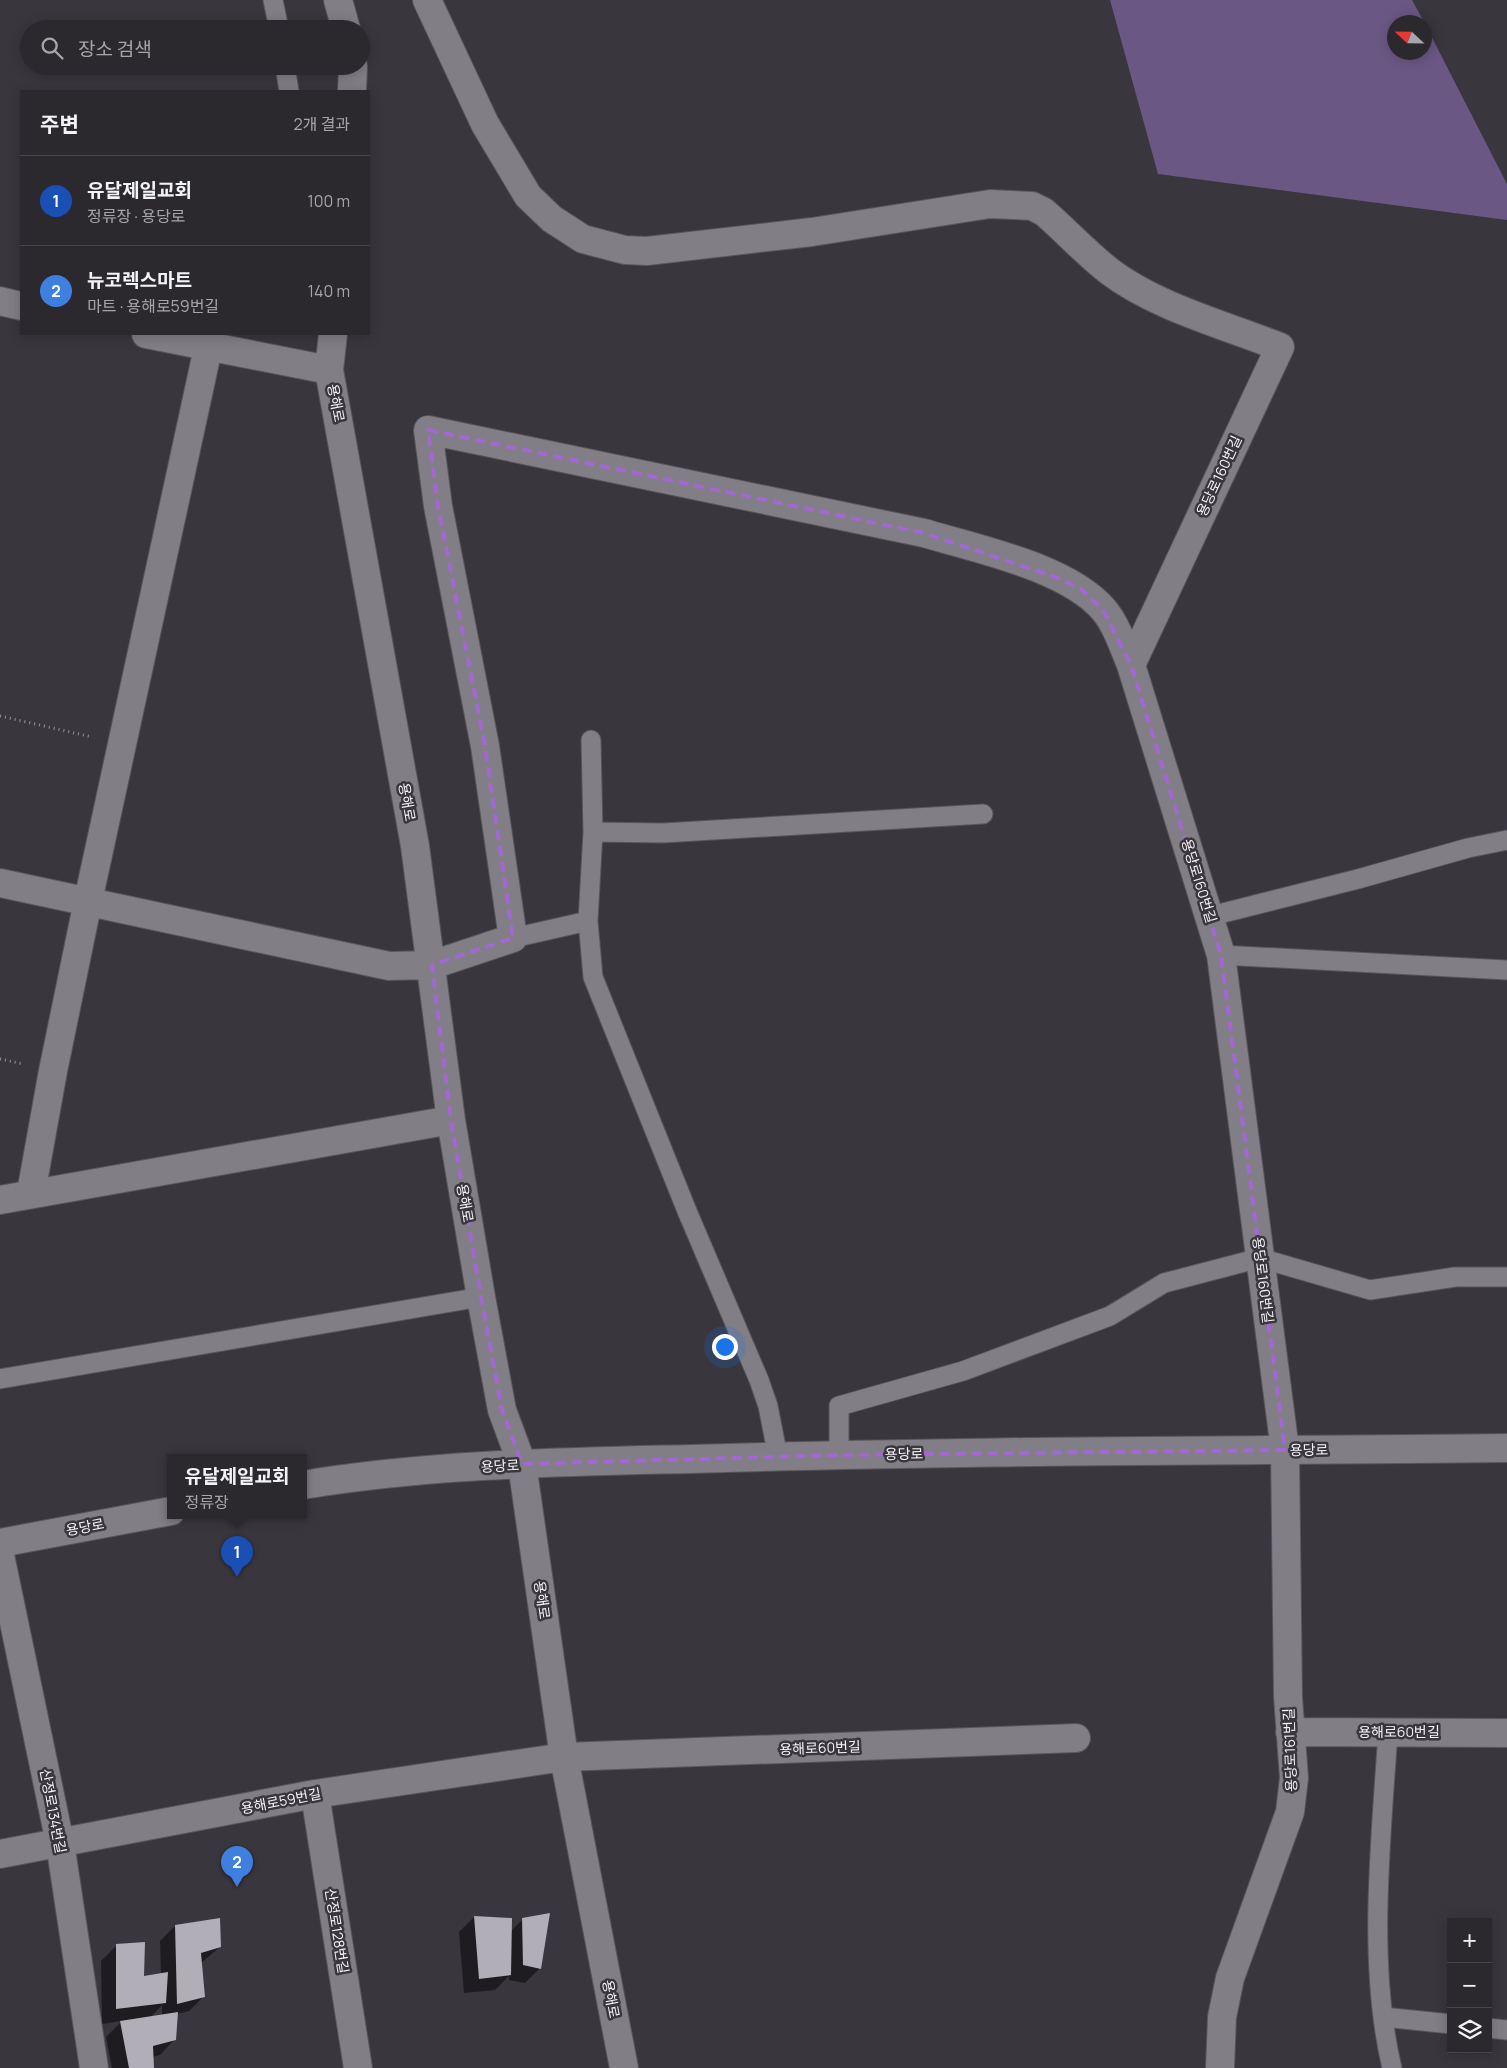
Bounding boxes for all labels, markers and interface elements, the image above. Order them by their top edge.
north arrow [1387,15,1432,60]
search box [20,20,370,75]
icon: search [38,34,66,62]
text: 장소 검색 [78,36,152,62]
text: 주변 [40,110,79,138]
text: 2개 결과 [294,113,350,135]
text: 유달제일교회 [87,177,192,203]
text: 1 [52,190,60,212]
text: 100 m [307,190,350,212]
text: 정류장 · 용당로 [87,205,185,227]
text: 뉴코렉스마트 [87,267,192,293]
text: 2 [51,280,61,302]
text: 140 m [308,280,350,302]
text: 마트 · 용해로59번길 [87,295,219,317]
street label: 용해로 [323,382,350,424]
street label: 용당로160번길 [1192,432,1246,519]
street label: 용해로 [395,781,420,823]
street label: 용당로160번길 [1178,836,1221,925]
street label: 용해로 [453,1182,478,1224]
street label: 용당로160번길 [1249,1236,1278,1324]
your location [712,1334,738,1360]
street label: 용당로 [1290,1440,1329,1459]
street label: 용당로 [885,1444,924,1463]
popup [167,1454,307,1519]
street label: 용당로 [480,1455,520,1476]
text: 유달제일교회 [185,1463,289,1489]
text: 정류장 [185,1491,229,1513]
street label: 용당로 [64,1513,106,1540]
pin: 1 [221,1536,253,1577]
street label: 용해로 [530,1579,555,1621]
street label: 용당로161번길 [1279,1708,1300,1792]
street label: 용해로60번길 [1358,1722,1440,1741]
street label: 용해로60번길 [779,1737,861,1758]
street label: 산정로134번길 [36,1767,71,1855]
street label: 용해로59번길 [239,1783,323,1818]
pin: 2 [221,1846,253,1887]
street label: 산정로128번길 [321,1887,354,1975]
map controls [1447,1918,1492,2053]
button: + [1447,1918,1492,1963]
button: − [1447,1963,1492,2008]
street label: 용해로 [598,1978,625,2020]
button: layers [1447,2008,1492,2053]

